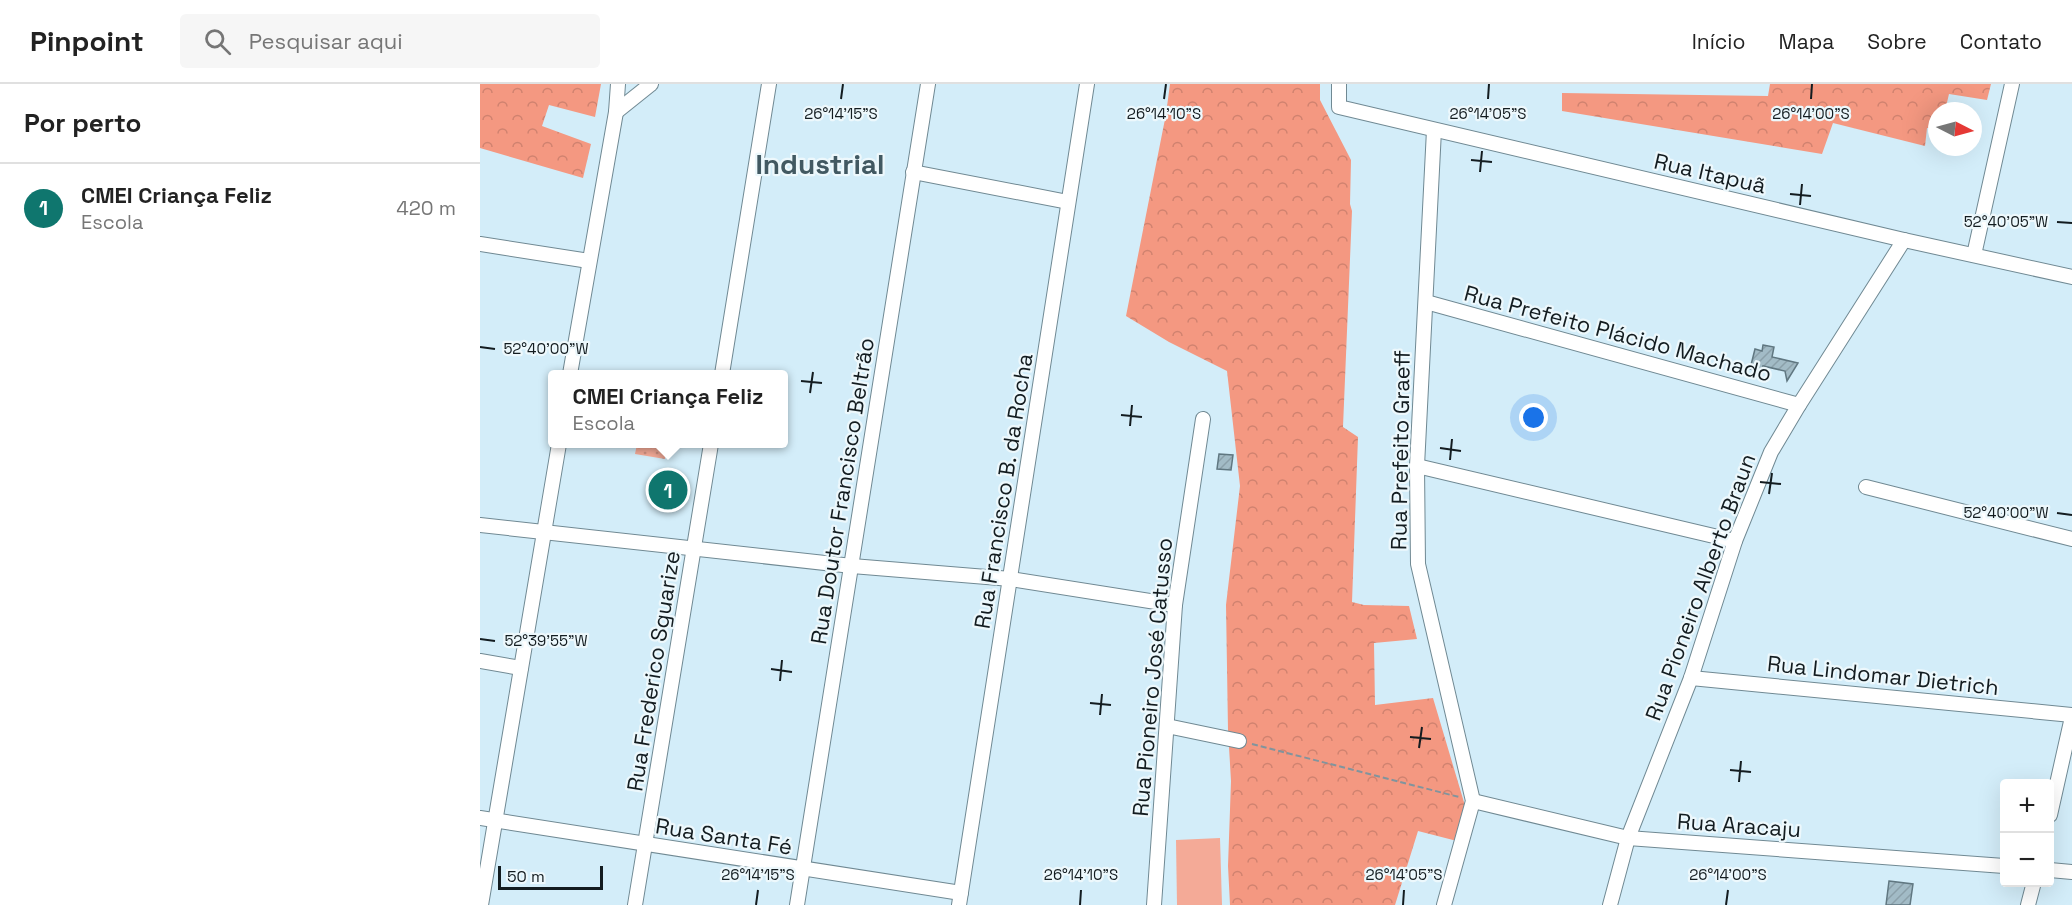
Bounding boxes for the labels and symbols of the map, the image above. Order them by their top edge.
north arrow [1928,102,1982,156]
text: 26°14'15"S [804,104,878,123]
text: 26°14'10"S [1127,104,1201,123]
text: 26°14'05"S [1450,104,1527,123]
text: 26°14'00"S [1772,104,1850,123]
district label: Industrial [755,146,885,182]
street label: Rua Itapuã [1651,147,1769,200]
text: 52°40'05"W [1964,212,2048,231]
street label: Rua Prefeito Plácido Machado [1461,278,1775,388]
street label: Rua Doutor Francisco Beltrão [804,336,880,646]
text: 52°40'00"W [503,339,589,358]
street label: Rua Prefeito Graeff [1384,350,1416,550]
street label: Rua Francisco B. da Rocha [967,351,1039,631]
your location [1519,403,1548,432]
street label: Rua Pioneiro Alberto Braun [1639,450,1761,724]
pin: 1 [648,468,687,512]
text: 52°40'00"W [1963,503,2049,522]
street label: Rua Pioneiro José Catusso [1126,536,1178,818]
street label: Rua Frederico Sguarize [620,549,686,793]
text: 52°39'55"W [504,631,588,650]
street label: Rua Lindomar Dietrich [1766,649,2000,701]
street label: Rua Aracaju [1676,807,1802,843]
street label: Rua Santa Fé [654,811,794,861]
scale bar [498,863,603,890]
text: 26°14'15"S [721,865,795,884]
text: 26°14'10"S [1044,865,1118,884]
text: 26°14'05"S [1366,865,1443,884]
text: 26°14'00"S [1689,865,1767,884]

